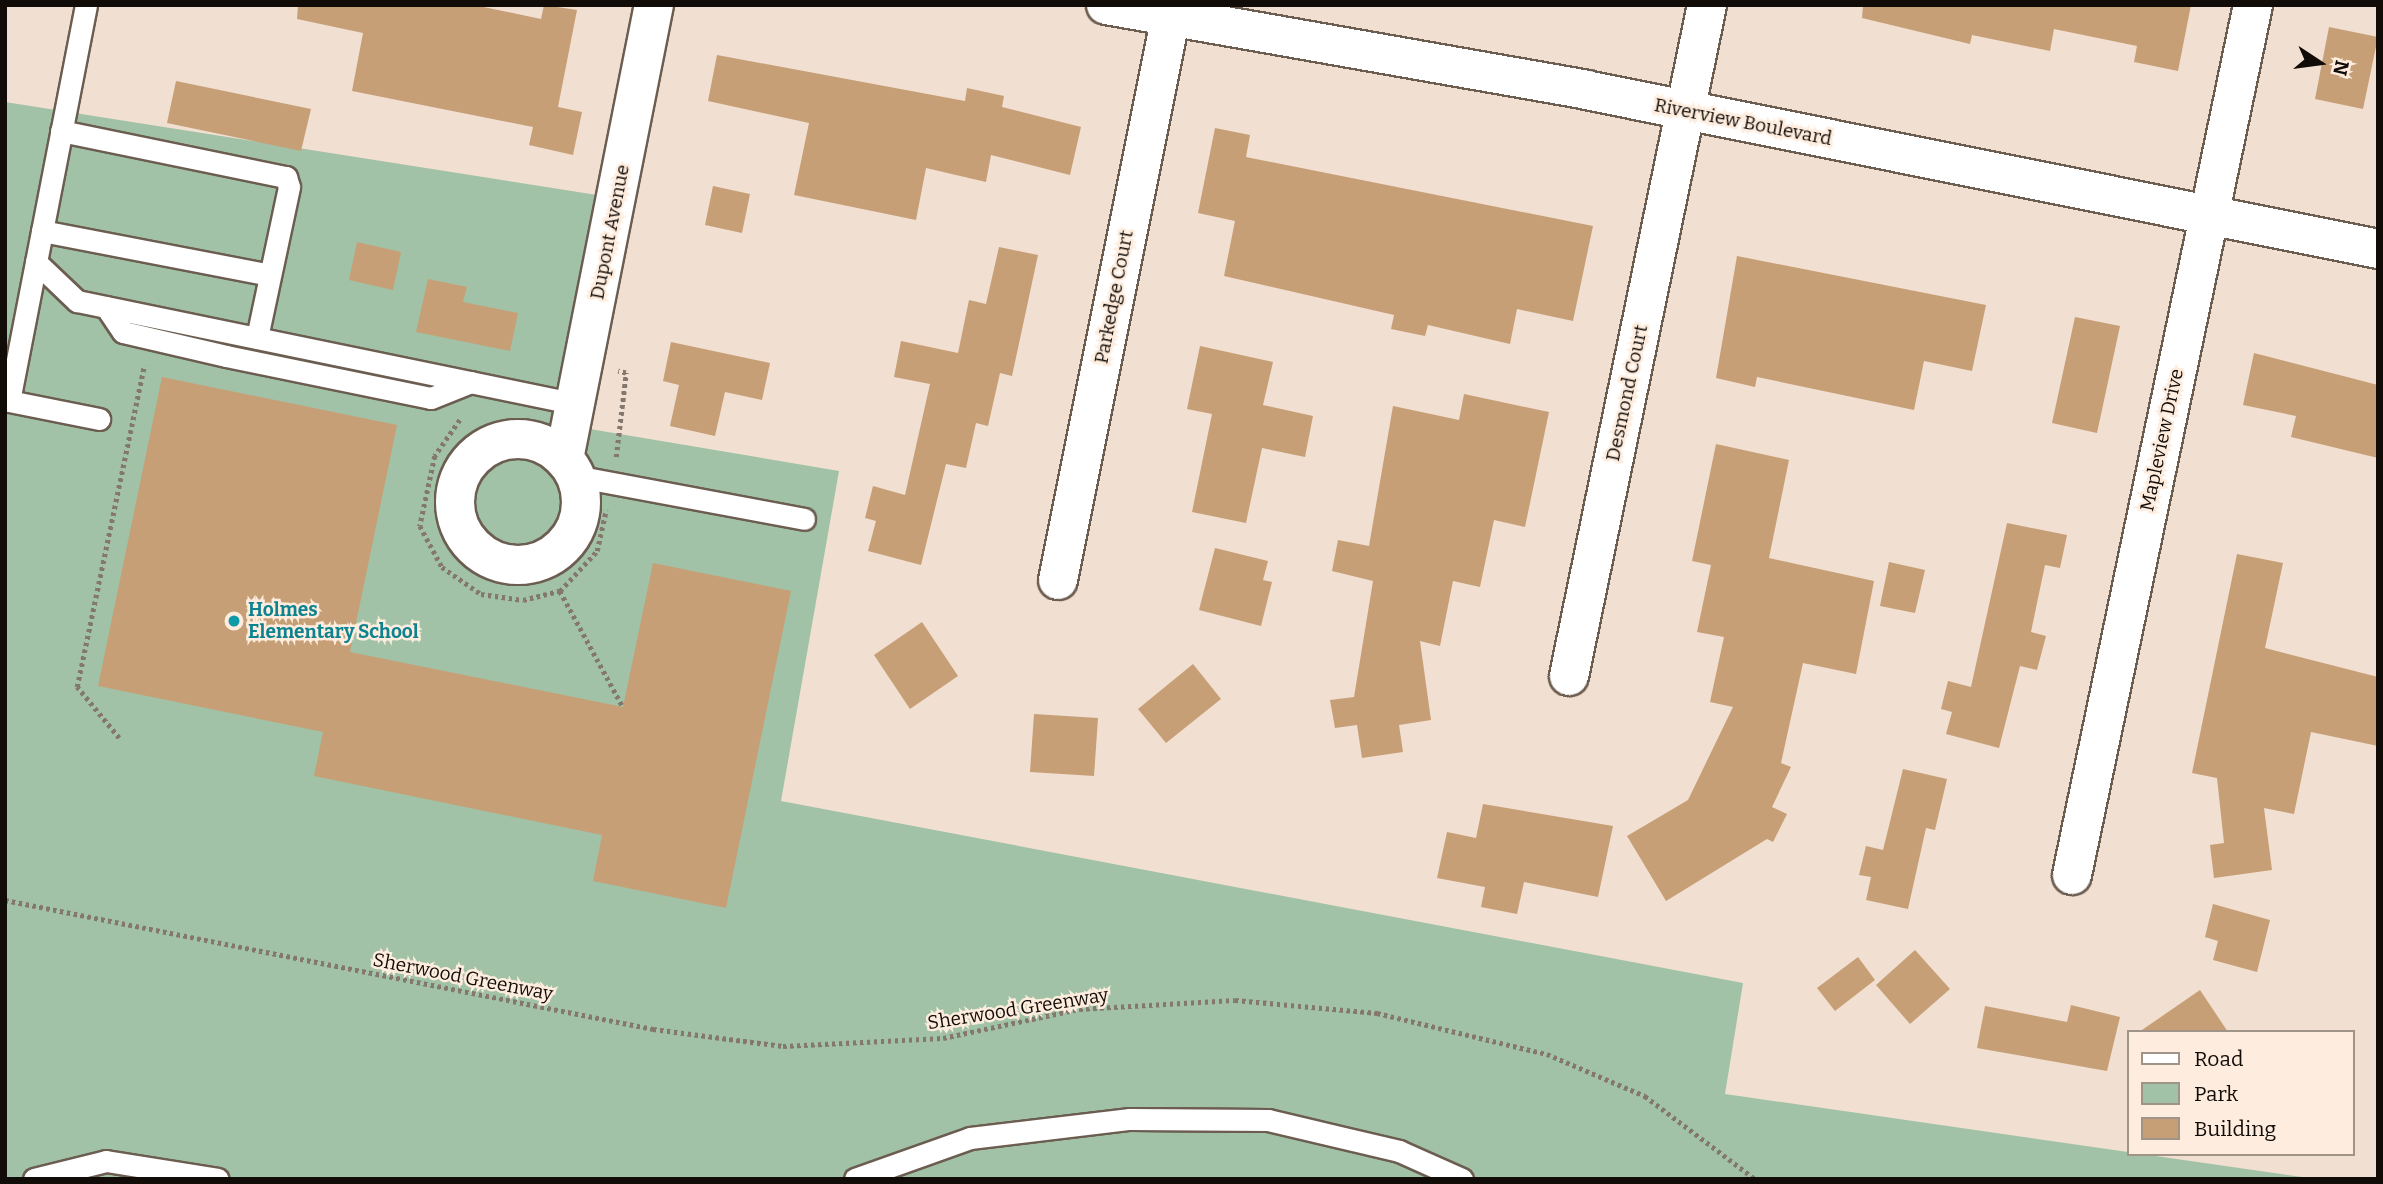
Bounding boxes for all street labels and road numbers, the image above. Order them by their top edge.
street label: Riverview Boulevard [1652,94,1834,150]
street label: Dupont Avenue [586,163,634,301]
street label: Parkedge Court [1090,228,1138,366]
street label: Desmond Court [1601,323,1653,463]
street label: Mapleview Drive [2136,367,2188,513]
street label: Sherwood Greenway [371,948,555,1006]
street label: Sherwood Greenway [926,983,1110,1035]

